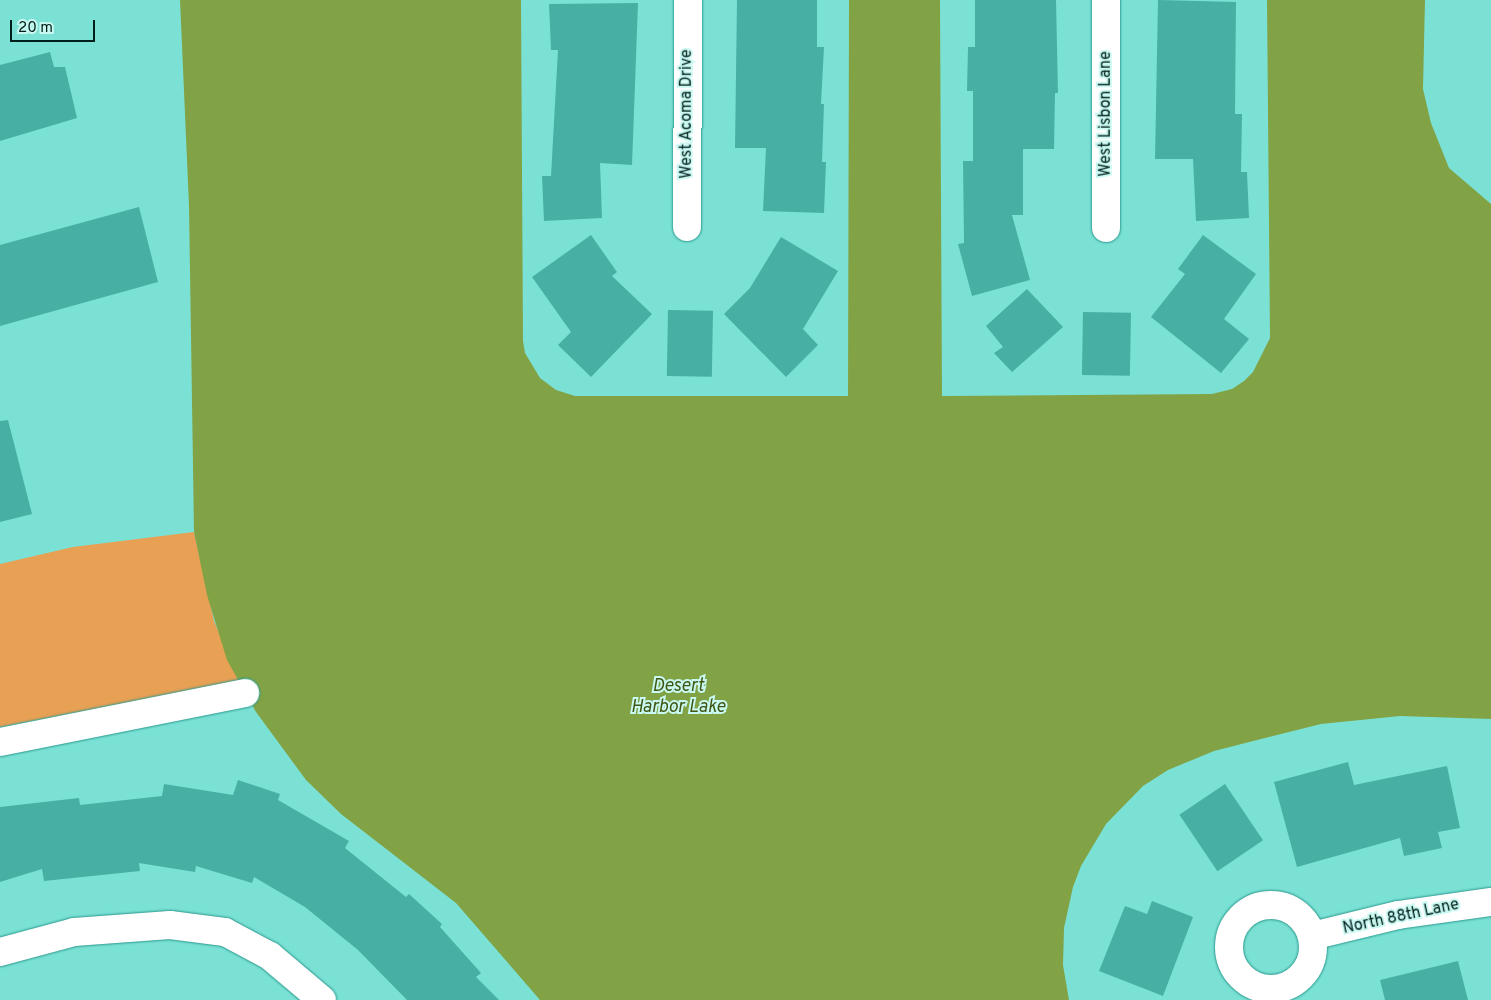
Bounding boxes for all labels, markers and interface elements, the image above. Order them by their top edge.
scale bar [12,10,98,42]
text: 20 m [18,19,53,38]
street label: West Acoma Drive [677,49,697,179]
street label: West Lisbon Lane [1096,51,1116,177]
water label: Desert Harbor Lake [631,677,725,720]
street label: North 88th Lane [1341,895,1461,939]

